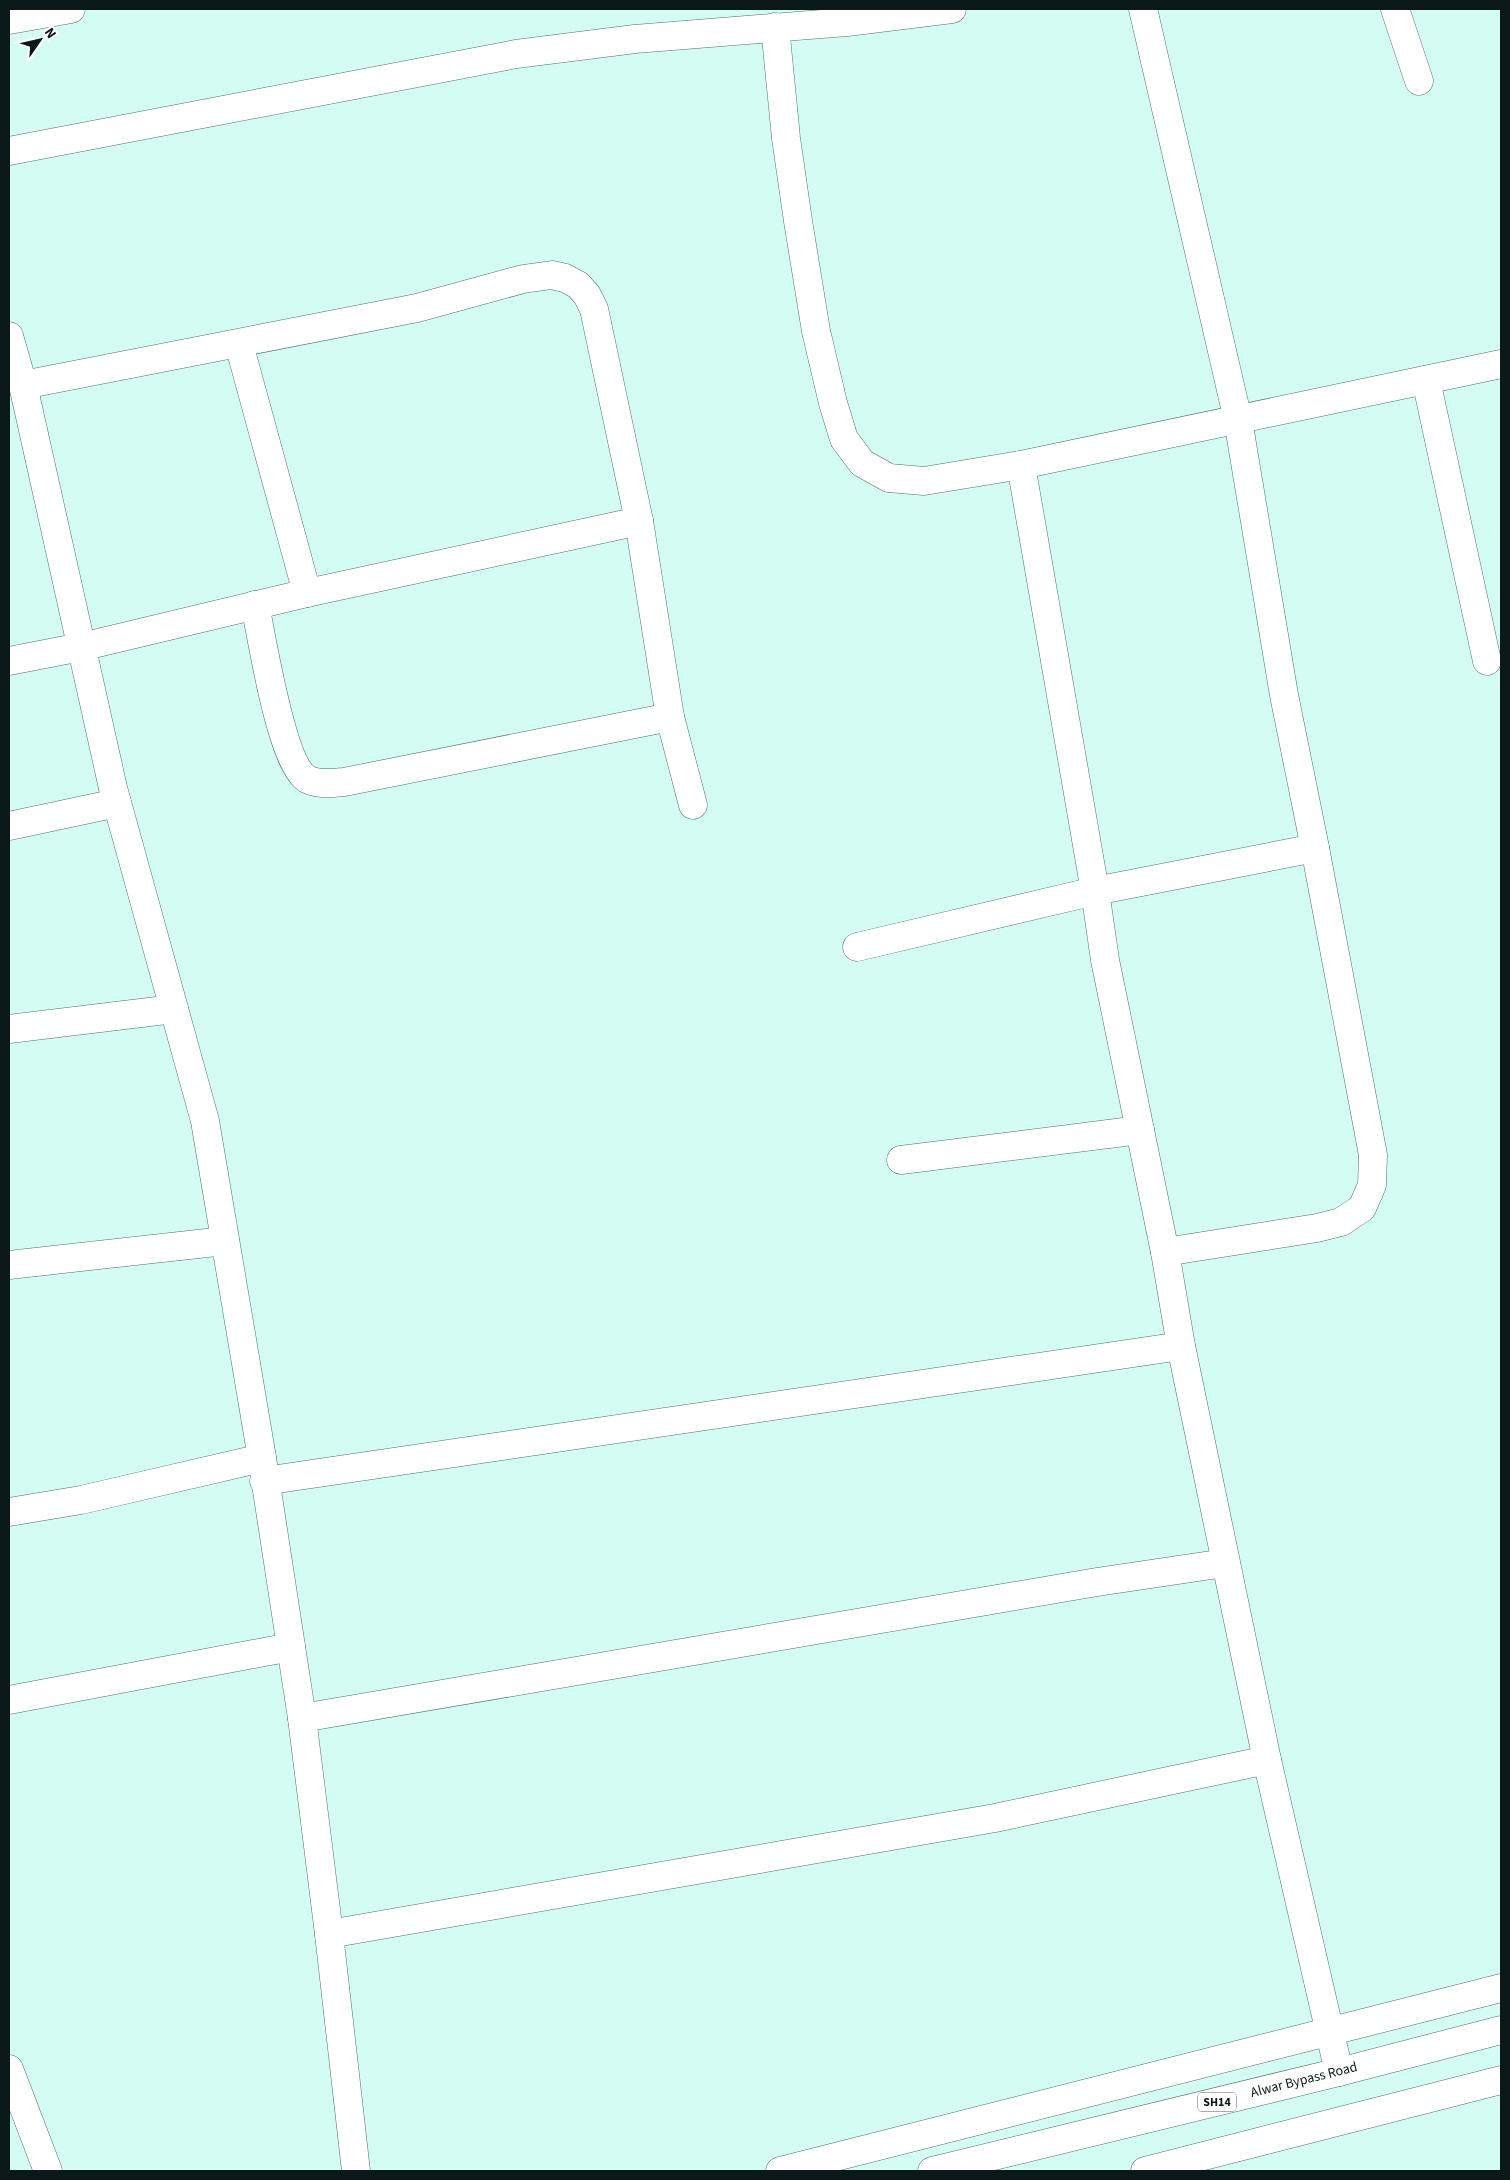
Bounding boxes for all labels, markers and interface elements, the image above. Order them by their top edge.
north arrow [15,15,65,65]
text: N [39,24,61,43]
street label: Alwar Bypass Road [1248,2057,1360,2103]
road number: SH14 [1198,2092,1236,2112]

